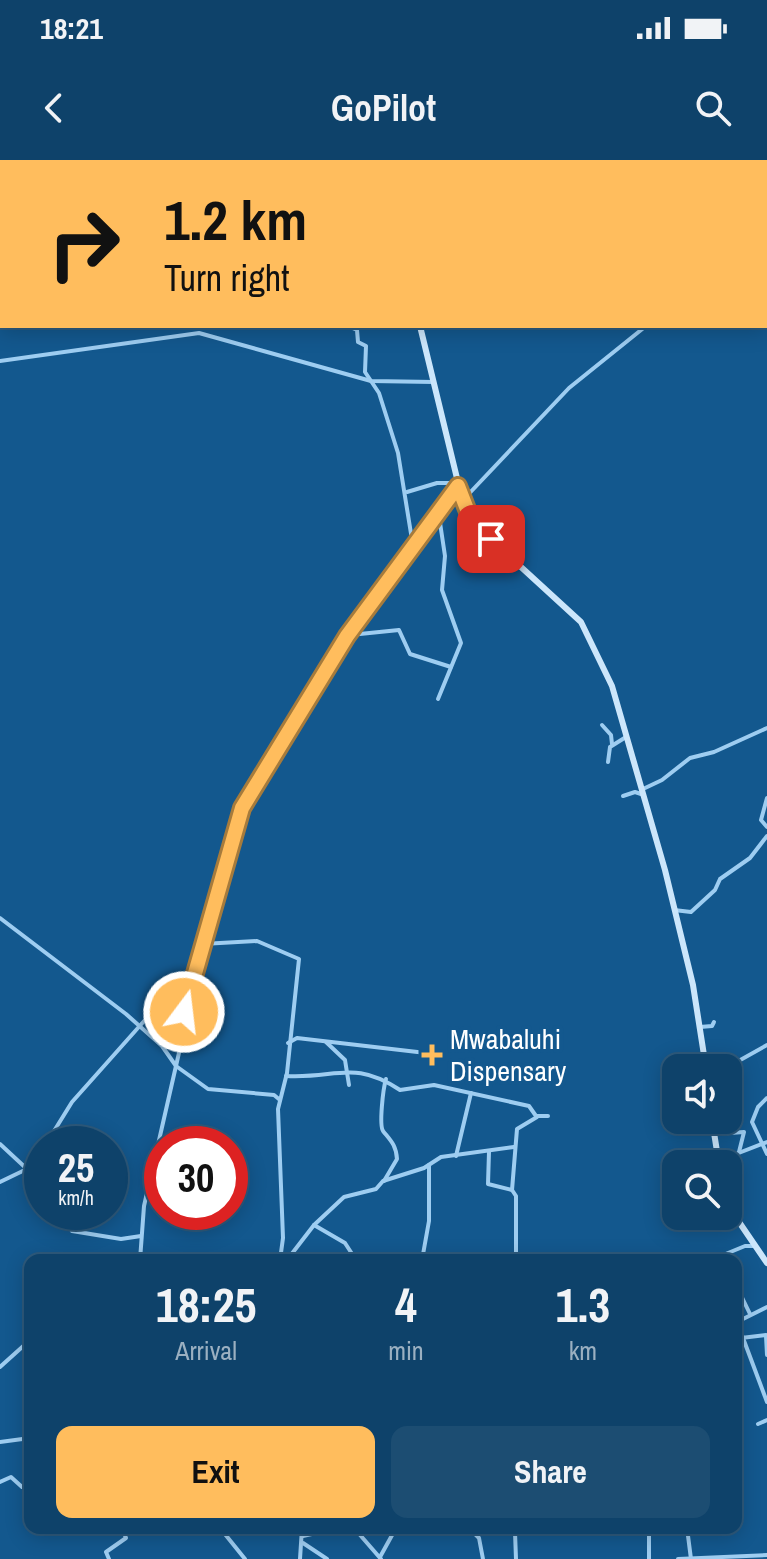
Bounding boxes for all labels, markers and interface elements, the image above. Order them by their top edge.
text: 18:21 [40,8,103,48]
text: GoPilot [331,84,436,132]
icon: back [32,86,76,130]
icon: search [691,86,735,130]
text: 1.2 km [164,182,307,257]
icon: right [32,192,136,296]
text: Turn right [164,254,289,302]
pin [457,505,525,573]
icon: arrive [469,517,513,561]
position arrow [142,970,226,1054]
place label: Mwabaluhi Dispensary [450,1020,567,1090]
marker: Mwabaluhi Dispensary [421,1044,443,1066]
map controls [662,1054,742,1230]
button: sound [662,1054,742,1134]
speed limit sign: 30 [144,1126,248,1230]
text: 25 [58,1141,94,1194]
button: search [662,1150,742,1230]
text: km/h [58,1184,94,1211]
text: 18:25 [156,1272,256,1337]
text: 4 [395,1272,417,1337]
text: 1.3 [556,1272,610,1337]
text: Arrival [175,1333,237,1368]
text: min [388,1333,424,1368]
text: km [569,1333,597,1368]
button: Exit [56,1426,375,1518]
button: Share [391,1426,710,1518]

